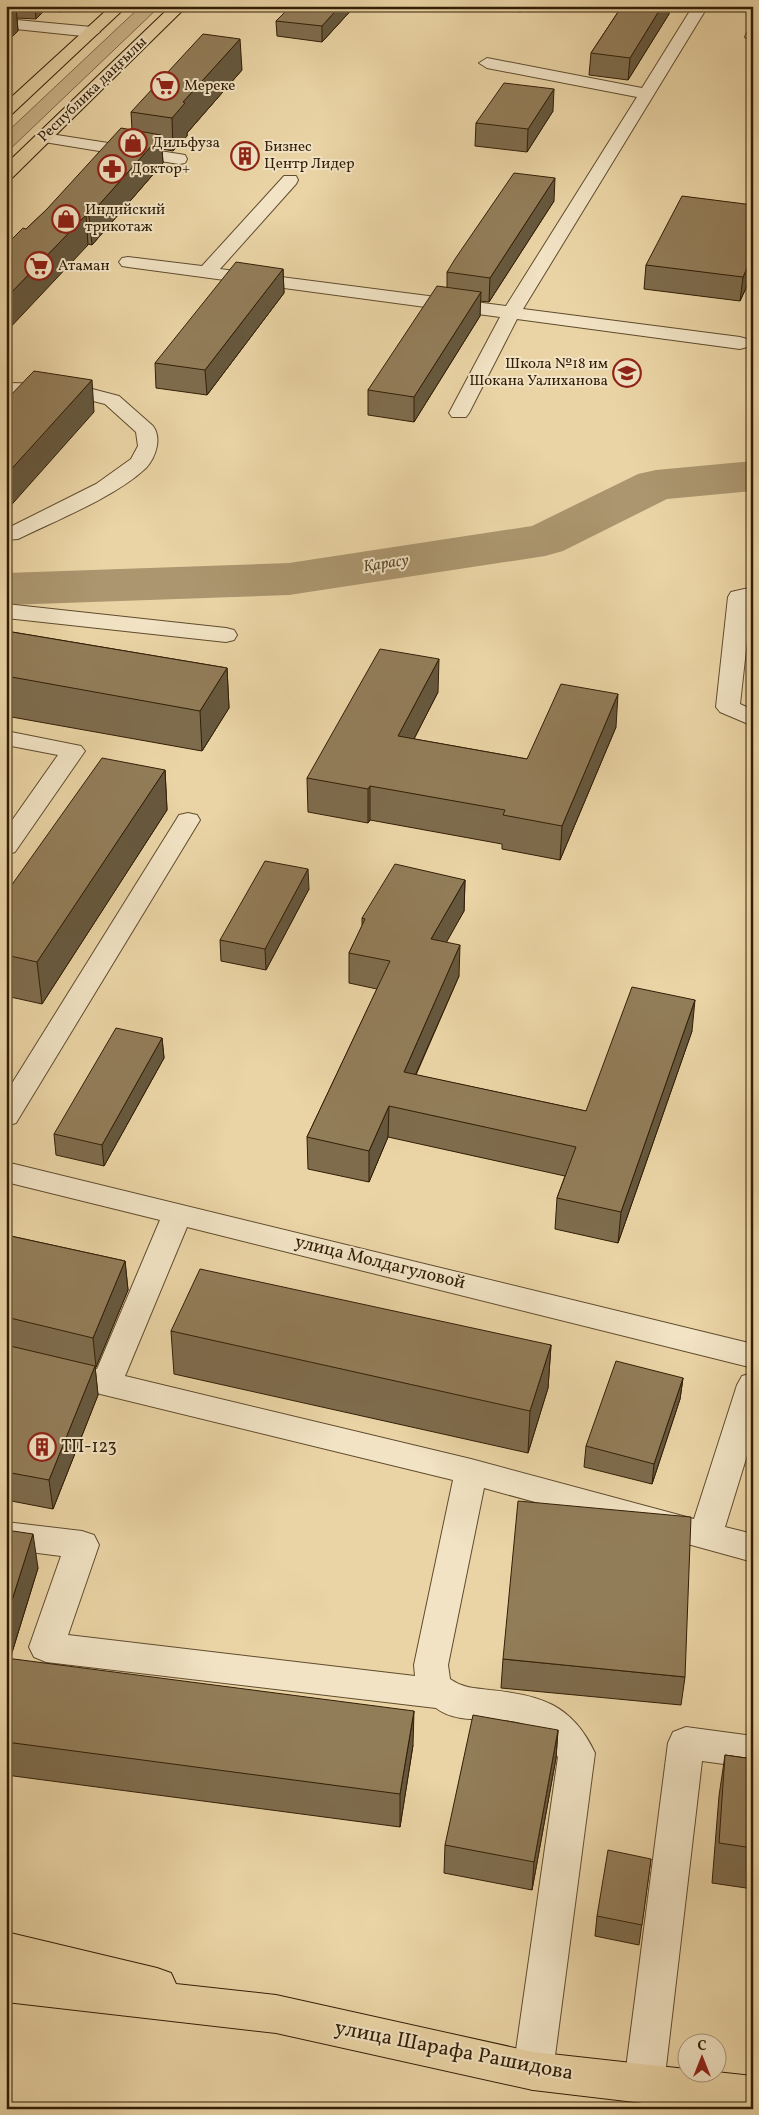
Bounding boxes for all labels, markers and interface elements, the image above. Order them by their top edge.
street label: Республика даңғылы [34,32,152,148]
supermarket icon: Мереке [150,71,180,101]
place label: Мереке [184,76,235,97]
shop icon: Дильфуза [118,128,148,158]
place label: Дильфуза [152,133,220,154]
place label: Бизнес Центр Лидер [264,137,355,175]
building icon: Бизнес Центр Лидер [230,141,260,171]
pharmacy icon: Доктор+ [97,154,127,184]
place label: Доктор+ [131,159,190,180]
place label: Индийский трикотаж [85,200,165,238]
shop icon: Индийский трикотаж [51,204,81,234]
supermarket icon: Атаман [24,251,54,281]
place label: Атаман [58,256,110,277]
place label: Школа №18 им Шокана Уалиханова [469,354,608,392]
school or university icon: Школа №18 им Шокана Уалиханова [612,358,642,388]
water label: Қарасу [362,550,410,578]
street label: улица Молдагуловой [292,1230,468,1296]
building icon: ТП-123 [27,1432,57,1462]
place label: ТП-123 [61,1435,117,1460]
street label: улица Шарафа Рашидова [332,2014,576,2088]
north arrow [676,2032,726,2082]
text: С [697,2037,707,2056]

